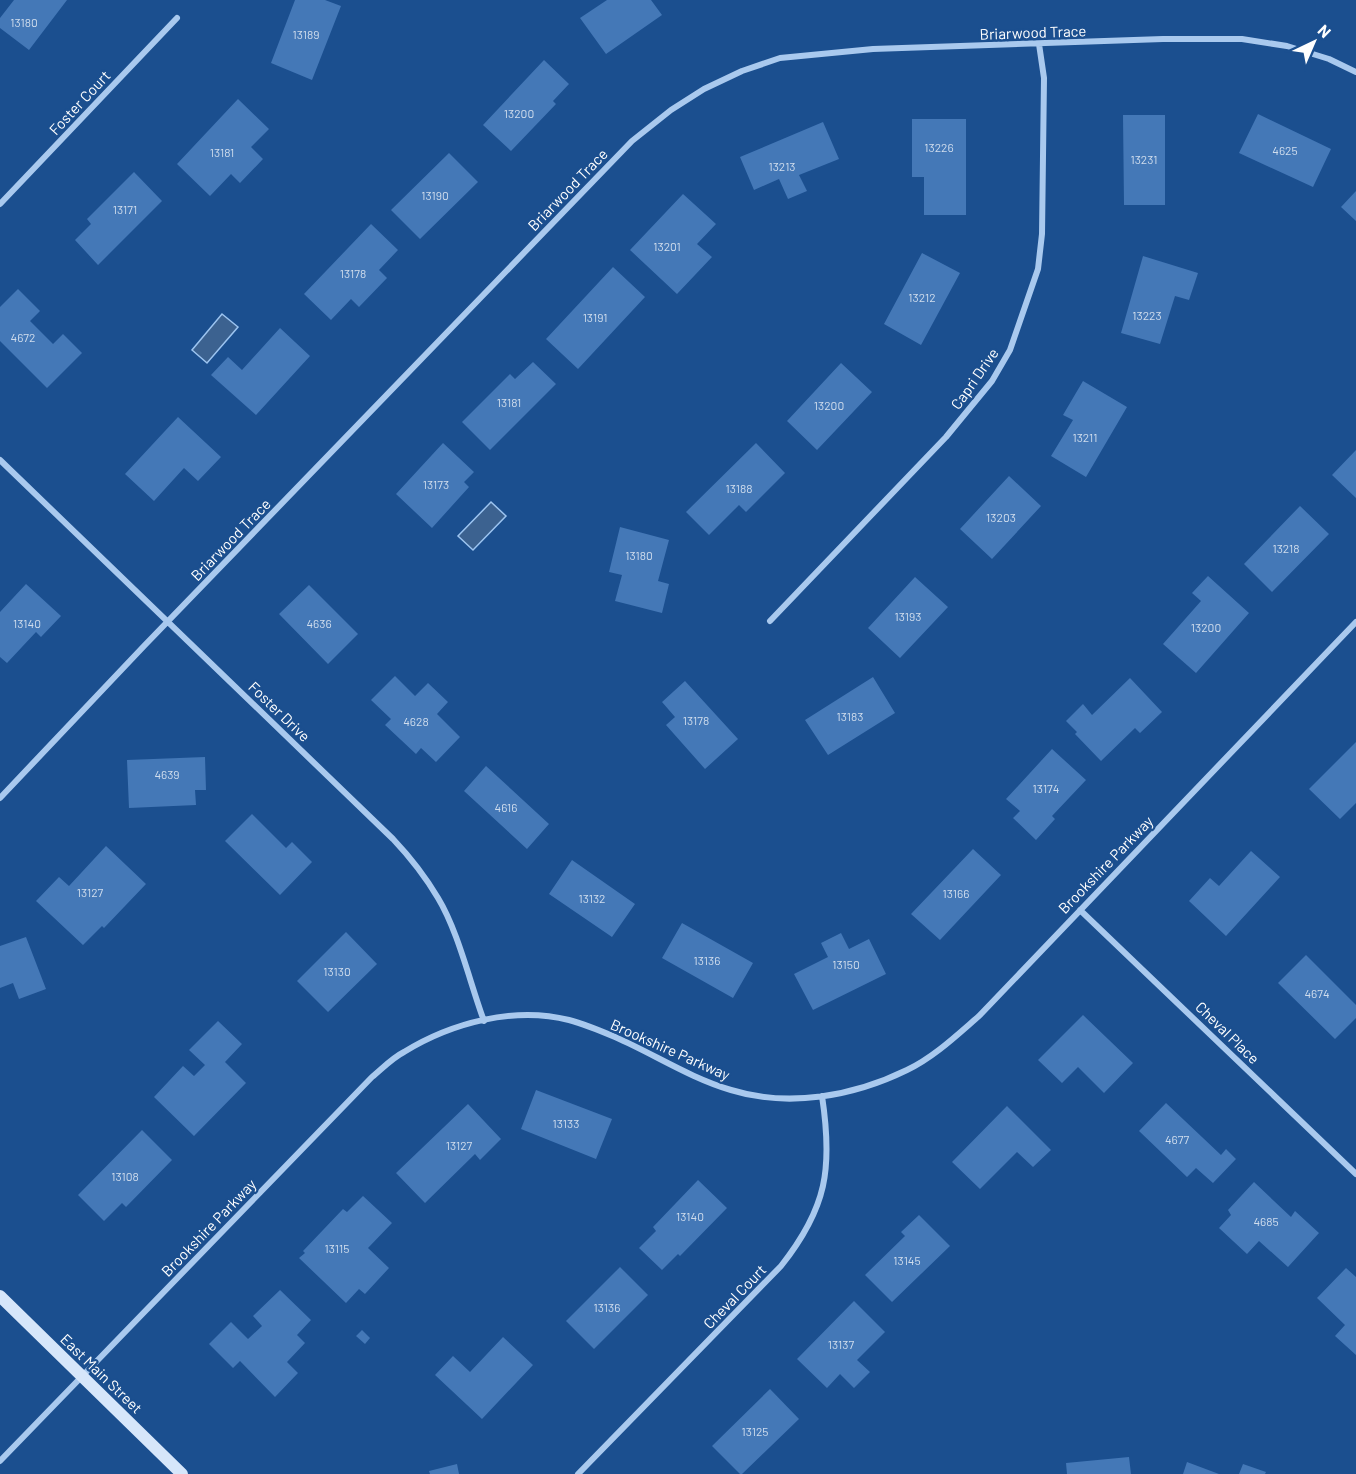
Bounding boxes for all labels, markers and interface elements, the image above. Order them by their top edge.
north arrow [1284,12,1344,72]
house number: 13180 [10,15,38,29]
text: N [1314,20,1335,41]
street label: Briarwood Trace [979,21,1087,43]
house number: 13189 [292,27,320,41]
street label: Foster Court [45,66,114,138]
house number: 13200 [504,106,534,120]
house number: 13226 [924,140,954,154]
house number: 4625 [1272,143,1298,157]
house number: 13181 [210,145,234,159]
street label: Briarwood Trace [524,145,611,234]
house number: 13231 [1130,152,1158,166]
house number: 13213 [768,159,796,173]
house number: 13190 [421,188,449,202]
house number: 13171 [113,202,137,216]
house number: 13201 [653,239,681,253]
house number: 13178 [340,266,366,280]
house number: 13212 [908,290,936,304]
house number: 13223 [1132,308,1162,322]
house number: 13191 [583,310,607,324]
house number: 4672 [11,330,35,344]
street label: Capri Drive [947,344,1002,413]
house number: 13181 [497,395,521,409]
house number: 13200 [814,398,844,412]
house number: 13211 [1072,430,1098,444]
house number: 13173 [423,477,449,491]
house number: 13188 [725,481,753,495]
street label: Briarwood Trace [187,495,274,584]
house number: 13203 [986,510,1016,524]
house number: 13218 [1272,541,1300,555]
house number: 13180 [625,548,653,562]
house number: 13193 [895,609,921,623]
house number: 13140 [13,616,41,630]
house number: 4636 [306,616,332,630]
house number: 13200 [1191,620,1221,634]
street label: Foster Drive [245,678,314,745]
house number: 13183 [837,709,863,723]
house number: 13178 [683,713,709,727]
house number: 4628 [403,714,429,728]
house number: 4639 [154,767,180,781]
house number: 13174 [1033,781,1059,795]
house number: 4616 [495,800,517,814]
street label: Brookshire Parkway [1054,812,1157,917]
house number: 13127 [77,885,104,899]
house number: 13166 [943,886,969,900]
house number: 13132 [578,891,606,905]
house number: 13136 [694,953,720,967]
house number: 13150 [832,957,860,971]
house number: 13130 [323,964,351,978]
house number: 4674 [1304,986,1330,1000]
street label: Cheval Place [1192,997,1263,1067]
street label: Brookshire Parkway [608,1015,733,1084]
house number: 13133 [553,1116,579,1130]
house number: 4677 [1165,1132,1189,1146]
house number: 13127 [446,1138,473,1152]
house number: 13108 [111,1169,139,1183]
street label: Brookshire Parkway [157,1175,260,1280]
house number: 13140 [676,1209,704,1223]
house number: 4685 [1253,1214,1279,1228]
house number: 13115 [325,1241,349,1255]
house number: 13145 [893,1253,921,1267]
street label: Cheval Court [699,1260,769,1332]
house number: 13136 [594,1300,620,1314]
street label: East Main Street [57,1330,146,1417]
house number: 13137 [828,1337,854,1351]
house number: 13125 [741,1424,769,1438]

